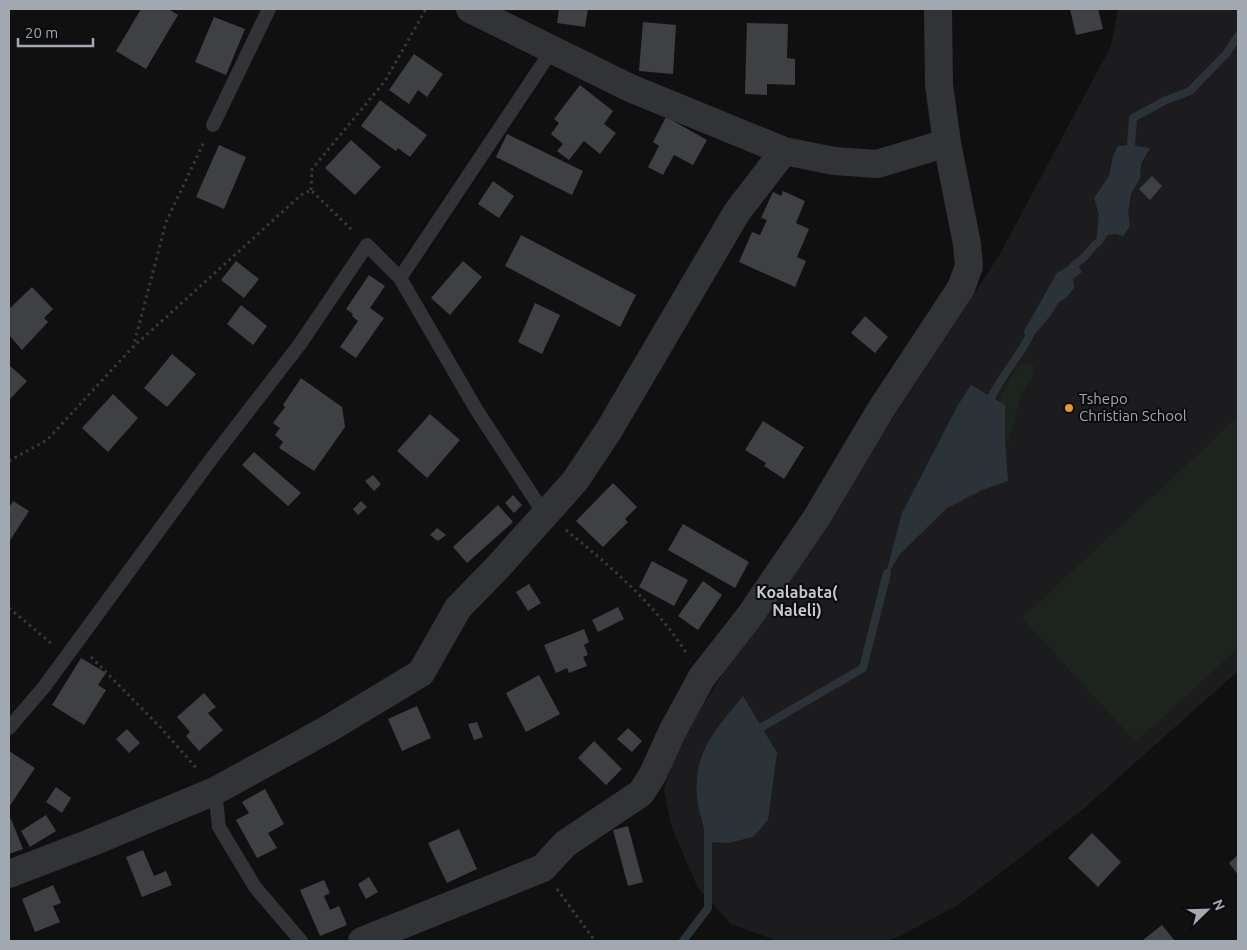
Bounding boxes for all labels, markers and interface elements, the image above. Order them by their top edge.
scale bar [18,15,92,47]
text: 20 m [25,24,58,41]
place label: Tshepo Christian School [1079,390,1187,424]
marker: Tshepo Christian School [1063,402,1075,414]
district label: Koalabata( Naleli) [756,583,838,620]
north arrow [1182,885,1232,935]
text: N [1210,897,1228,913]

